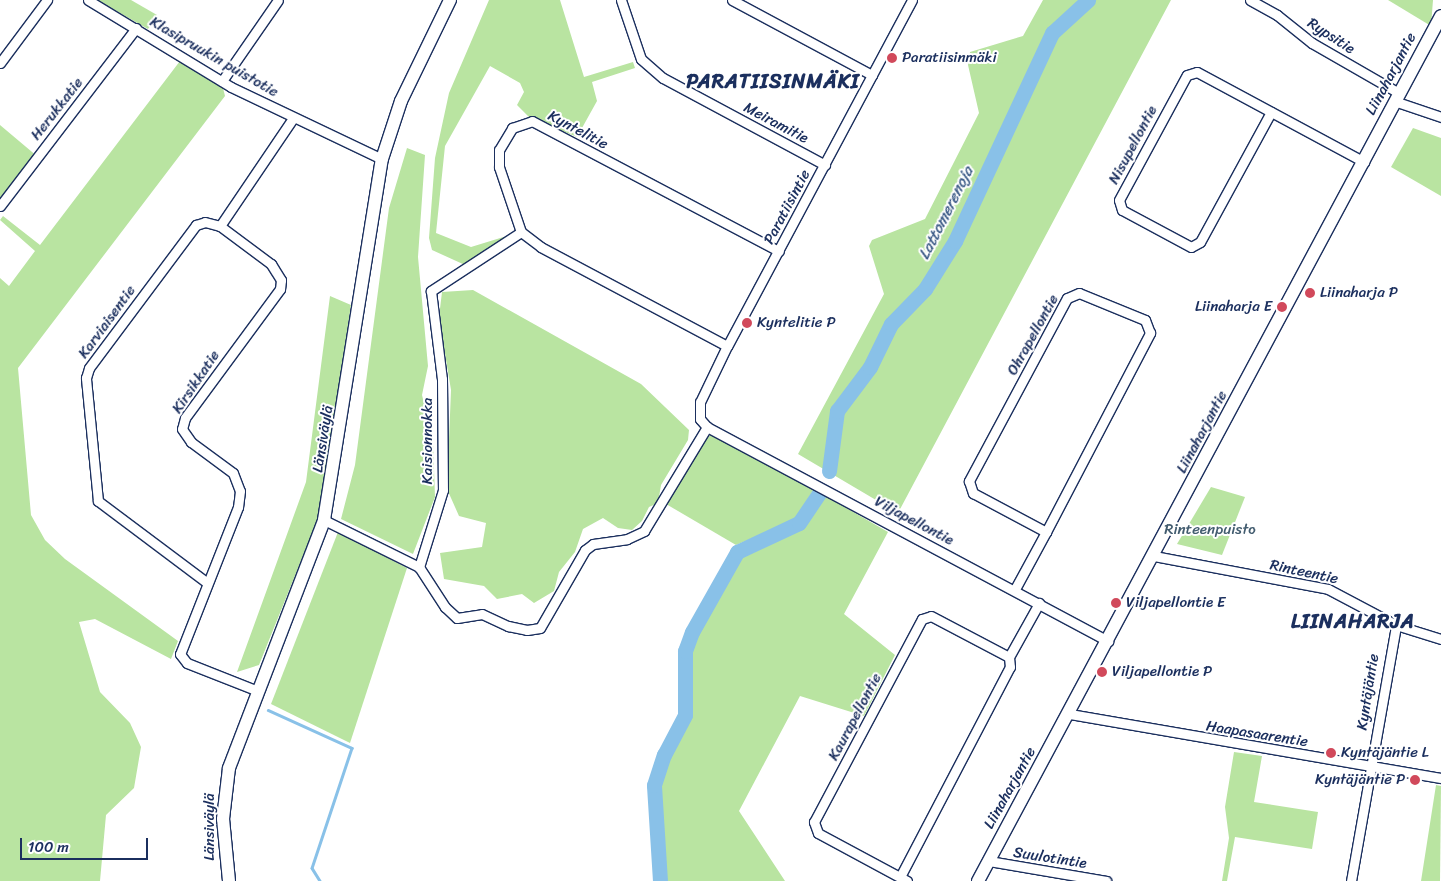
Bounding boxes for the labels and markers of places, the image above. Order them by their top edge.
place label: Paratiisinmäki [902,49,997,67]
marker: Paratiisinmäki [886,52,898,64]
place label: Liinaharja P [1320,284,1398,302]
marker: Liinaharja P [1304,287,1316,299]
place label: Liinaharja E [1195,298,1272,316]
marker: Liinaharja E [1276,301,1288,313]
place label: Kyntelitie P [757,314,836,332]
marker: Kyntelitie P [741,317,753,329]
place label: Viljapellontie E [1126,594,1225,612]
marker: Viljapellontie E [1110,597,1122,609]
place label: Viljapellontie P [1112,663,1212,681]
marker: Viljapellontie P [1096,666,1108,678]
place label: Kyntäjäntie L [1341,744,1429,762]
marker: Kyntäjäntie L [1325,747,1337,759]
place label: Kyntäjäntie P [1315,771,1405,789]
marker: Kyntäjäntie P [1409,774,1421,786]

